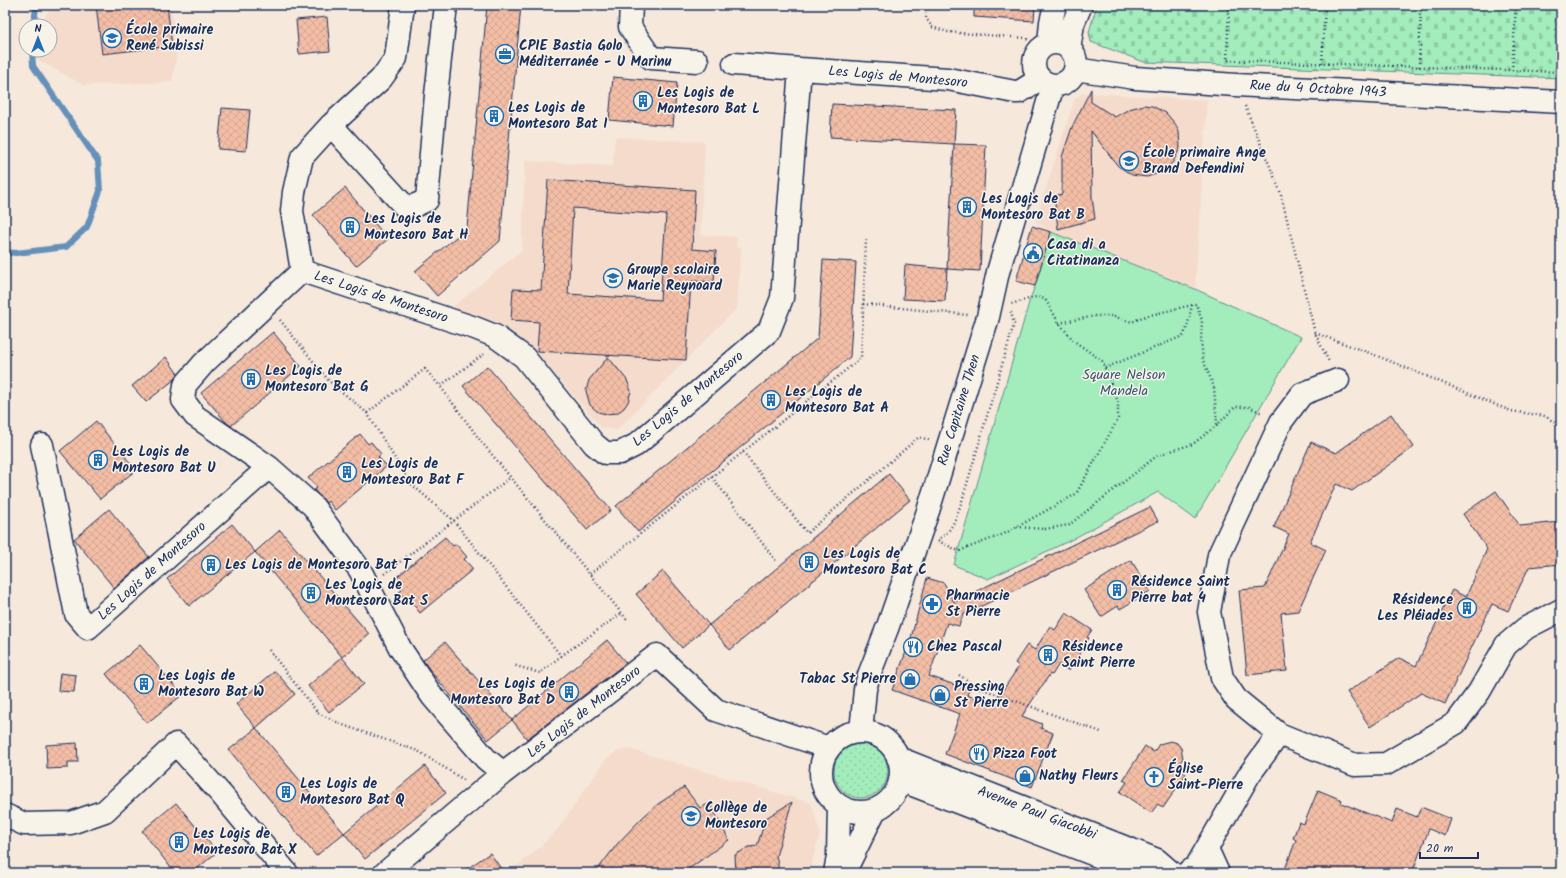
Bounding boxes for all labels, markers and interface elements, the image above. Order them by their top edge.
north arrow [18,18,58,58]
place label: École primaire René Subissi [126,19,213,57]
text: N [35,20,42,38]
school or university icon: École primaire René Subissi [101,27,123,49]
place label: CPIE Bastia Golo Méditerranée - U Marinu [519,35,672,73]
office icon: CPIE Bastia Golo Méditerranée - U Marinu [494,43,516,65]
street label: Les Logis de Montesoro [827,60,969,94]
street label: Rue du 4 Octobre 1943 [1249,74,1387,104]
place label: Les Logis de Montesoro Bat L [657,82,760,120]
building icon: Les Logis de Montesoro Bat L [632,90,654,112]
place label: Les Logis de Montesoro Bat I [508,97,608,135]
building icon: Les Logis de Montesoro Bat I [483,105,505,127]
place label: École primaire Ange Brand Defendini [1143,142,1266,180]
school or university icon: École primaire Ange Brand Defendini [1118,150,1140,172]
place label: Les Logis de Montesoro Bat B [981,188,1085,226]
building icon: Les Logis de Montesoro Bat B [956,196,978,218]
place label: Les Logis de Montesoro Bat H [364,208,468,246]
building icon: Les Logis de Montesoro Bat H [339,216,361,238]
place label: Casa di a Citatinanza [1047,234,1119,272]
public building icon: Casa di a Citatinanza [1022,242,1044,264]
place label: Groupe scolaire Marie Reynoard [627,259,723,297]
street label: Les Logis de Montesoro [311,265,451,329]
school or university icon: Groupe scolaire Marie Reynoard [602,267,624,289]
street label: Les Logis de Montesoro [627,346,749,452]
street label: Rue Capitaine Then [932,352,986,468]
place label: Les Logis de Montesoro Bat G [265,360,369,398]
park label: Square Nelson Mandela [1083,364,1165,402]
building icon: Les Logis de Montesoro Bat G [240,368,262,390]
place label: Les Logis de Montesoro Bat A [785,381,889,419]
building icon: Les Logis de Montesoro Bat A [760,389,782,411]
place label: Les Logis de Montesoro Bat U [112,441,216,479]
building icon: Les Logis de Montesoro Bat U [87,449,109,471]
place label: Les Logis de Montesoro Bat F [361,453,465,491]
building icon: Les Logis de Montesoro Bat F [336,461,358,483]
street label: Les Logis de Montesoro [93,516,211,626]
place label: Les Logis de Montesoro Bat C [823,543,927,581]
building icon: Les Logis de Montesoro Bat C [798,551,820,573]
building icon: Les Logis de Montesoro Bat T [200,554,222,576]
place label: Les Logis de Montesoro Bat T [225,554,412,576]
place label: Résidence Saint Pierre bat 4 [1131,571,1230,609]
place label: Les Logis de Montesoro Bat S [325,574,428,612]
building icon: Résidence Saint Pierre bat 4 [1106,579,1128,601]
building icon: Les Logis de Montesoro Bat S [300,582,322,604]
place label: Pharmacie St Pierre [946,585,1010,623]
place label: Résidence Les Pléiades [1377,589,1453,627]
pharmacy icon: Pharmacie St Pierre [921,593,943,615]
building icon: Résidence Les Pléiades [1456,597,1478,619]
restaurant icon: Chez Pascal [902,636,924,658]
place label: Chez Pascal [927,636,1002,658]
place label: Résidence Saint Pierre [1062,636,1135,674]
building icon: Résidence Saint Pierre [1037,644,1059,666]
street label: Les Logis de Montesoro [522,660,646,764]
place label: Les Logis de Montesoro Bat W [158,665,264,703]
place label: Tabac St Pierre [799,668,896,690]
shop icon: Tabac St Pierre [899,668,921,690]
building icon: Les Logis de Montesoro Bat W [133,673,155,695]
place label: Les Logis de Montesoro Bat D [450,673,555,711]
place label: Pressing St Pierre [954,676,1009,714]
building icon: Les Logis de Montesoro Bat D [558,681,580,703]
shop icon: Pressing St Pierre [929,684,951,706]
restaurant icon: Pizza Foot [968,743,990,765]
place label: Pizza Foot [993,743,1058,765]
place label: Église Saint-Pierre [1168,758,1243,796]
shop icon: Nathy Fleurs [1014,765,1036,787]
place label: Nathy Fleurs [1039,765,1119,787]
church icon: Église Saint-Pierre [1143,766,1165,788]
place label: Les Logis de Montesoro Bat Q [300,773,405,811]
street label: Avenue Paul Giacobbi [974,780,1100,846]
building icon: Les Logis de Montesoro Bat Q [275,781,297,803]
place label: Collège de Montesoro [705,797,768,835]
school or university icon: Collège de Montesoro [680,805,702,827]
place label: Les Logis de Montesoro Bat X [193,823,297,861]
building icon: Les Logis de Montesoro Bat X [168,831,190,853]
scale bar [1420,834,1478,860]
text: 20 m [1426,839,1454,858]

